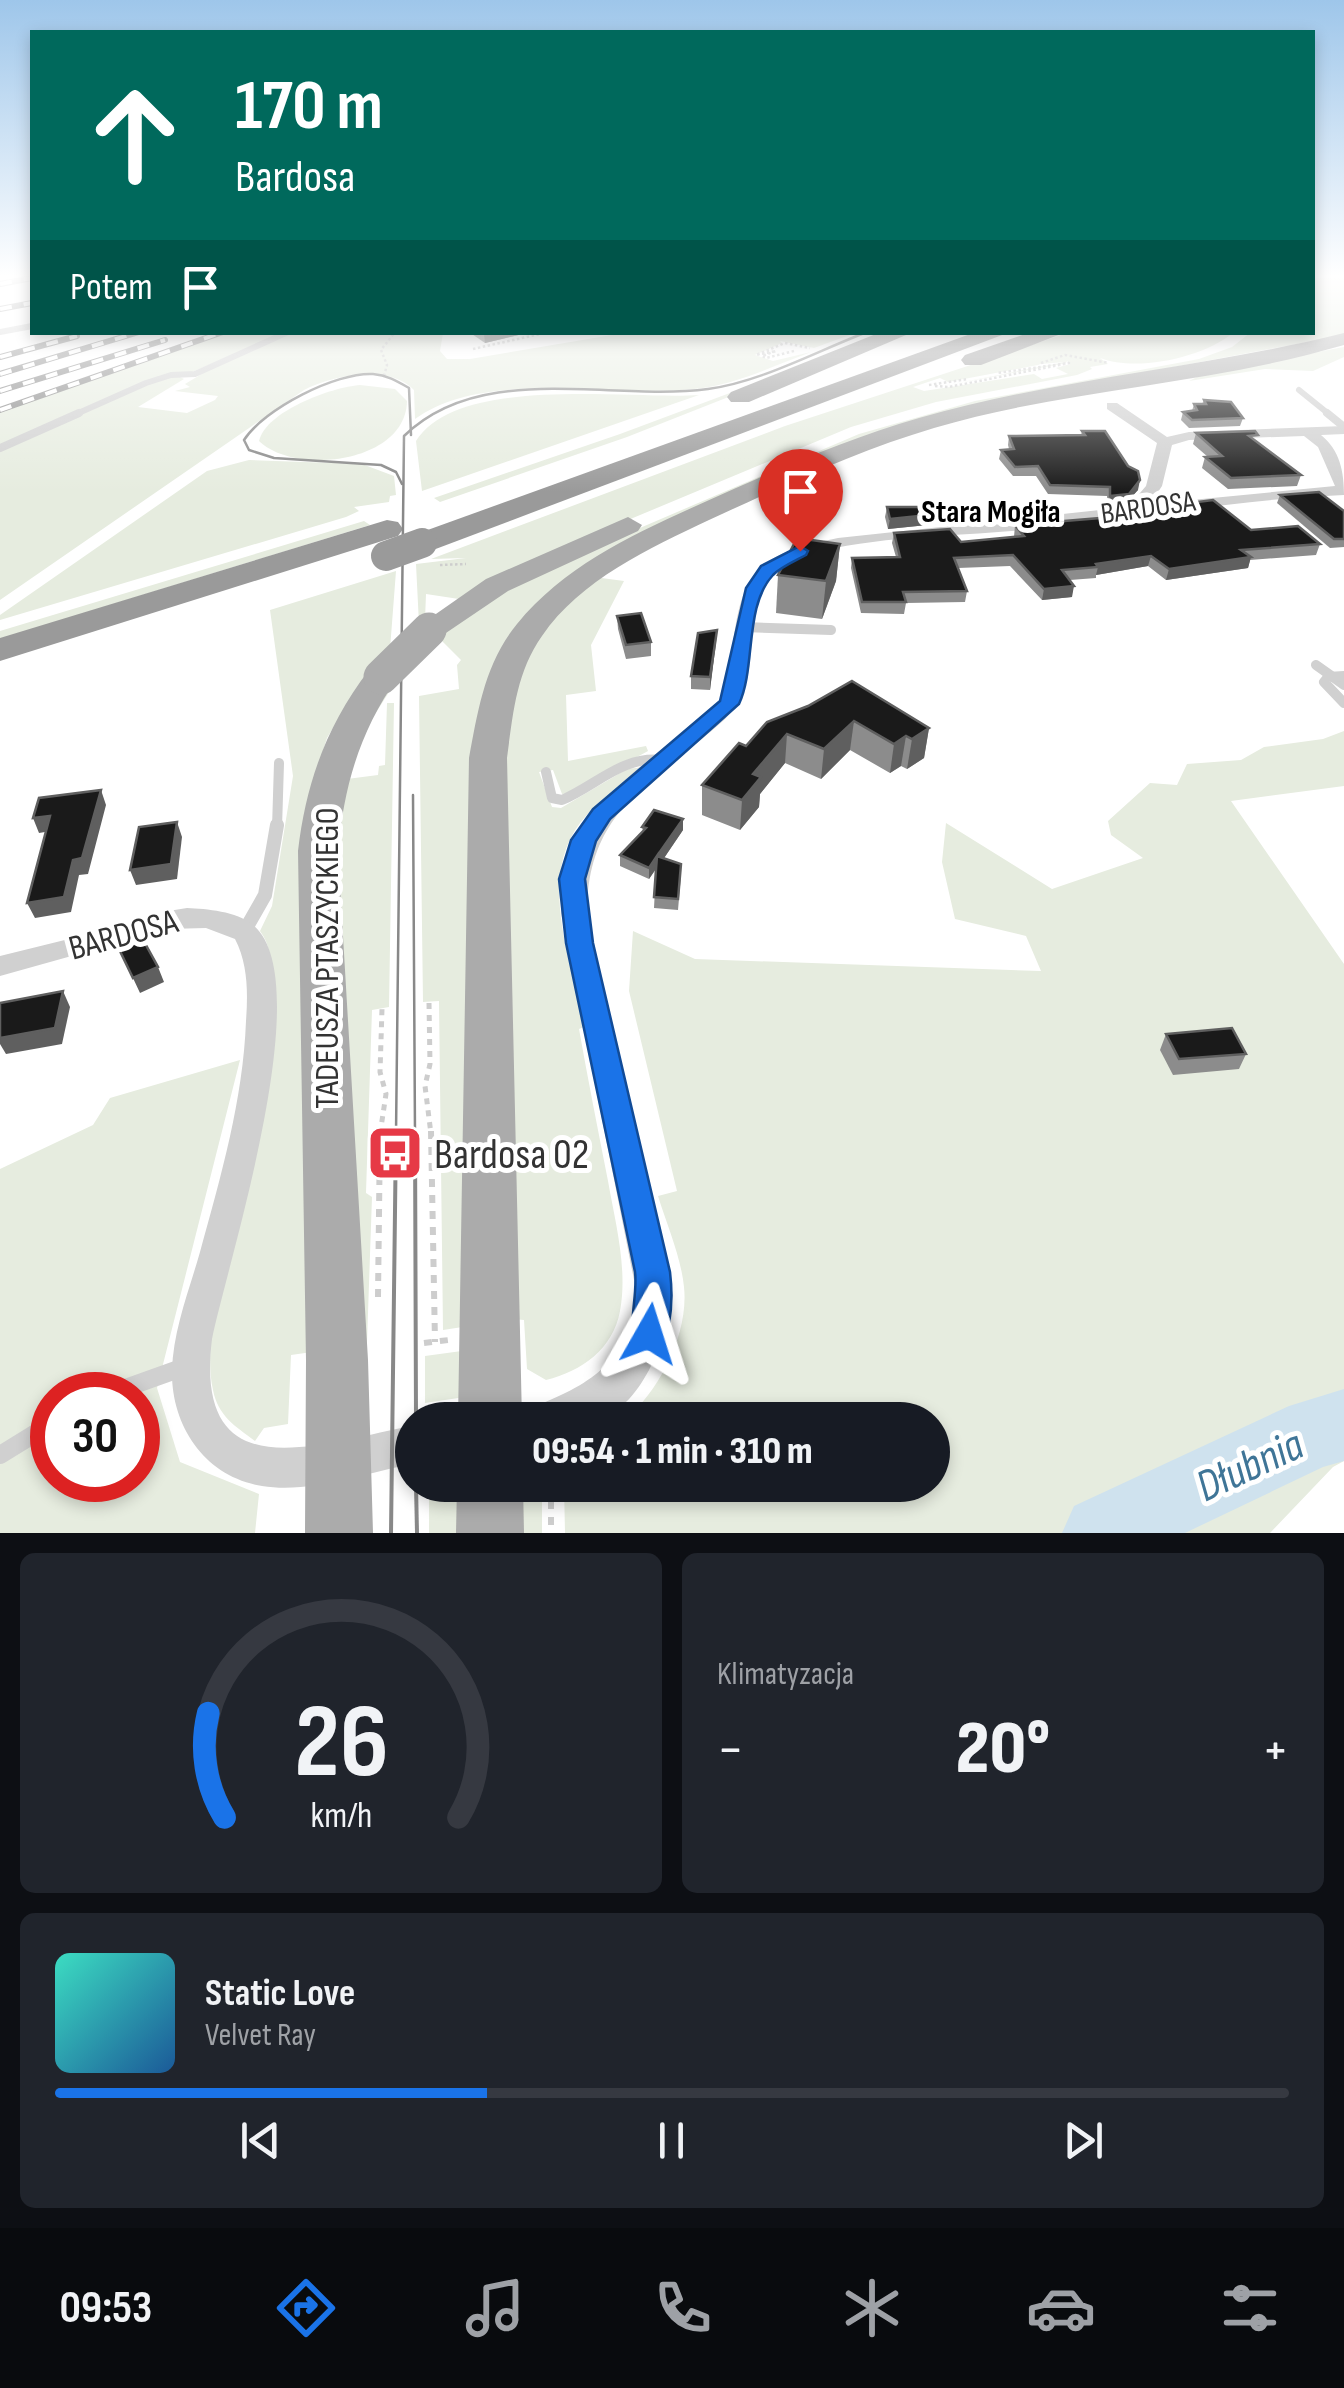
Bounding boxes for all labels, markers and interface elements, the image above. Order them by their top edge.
text: 170 m [235,65,383,149]
icon: ahead [70,70,200,200]
text: Bardosa [235,150,355,205]
icon: arrive [173,260,228,315]
text: Potem [70,265,153,310]
pin [758,449,843,552]
icon: arrive [773,464,828,519]
street label: BARDOSA [1099,484,1198,532]
district label: Stara Mogiła [921,493,1061,532]
street label: TADEUSZA PTASZYCKIEGO [306,807,349,1109]
street label: BARDOSA [64,900,183,971]
bus stop icon: Bardosa 02 [365,1123,425,1183]
place label: Bardosa 02 [434,1130,589,1181]
position arrow [597,1282,701,1386]
speed limit sign: 30 [30,1372,160,1502]
water label: Dłubnia [1188,1418,1312,1515]
text: 09:54 · 1 min · 310 m [532,1429,813,1474]
text: Klimatyzacja [717,1655,854,1694]
text: 26 [294,1681,388,1806]
text: 20° [956,1704,1050,1795]
text: − [717,1717,744,1784]
text: + [1262,1717,1289,1784]
text: km/h [310,1795,372,1838]
text: Static Love [205,1971,355,2016]
text: Velvet Ray [205,2016,316,2055]
icon: previous [233,2113,288,2168]
icon: pause [644,2113,699,2168]
icon: next [1056,2113,1111,2168]
icon: directions [271,2273,341,2343]
icon: music [460,2273,530,2343]
icon: phone [648,2273,718,2343]
icon: climate [837,2273,907,2343]
icon: car [1026,2273,1096,2343]
icon: filters [1215,2273,1285,2343]
text: 09:53 [59,2281,152,2336]

